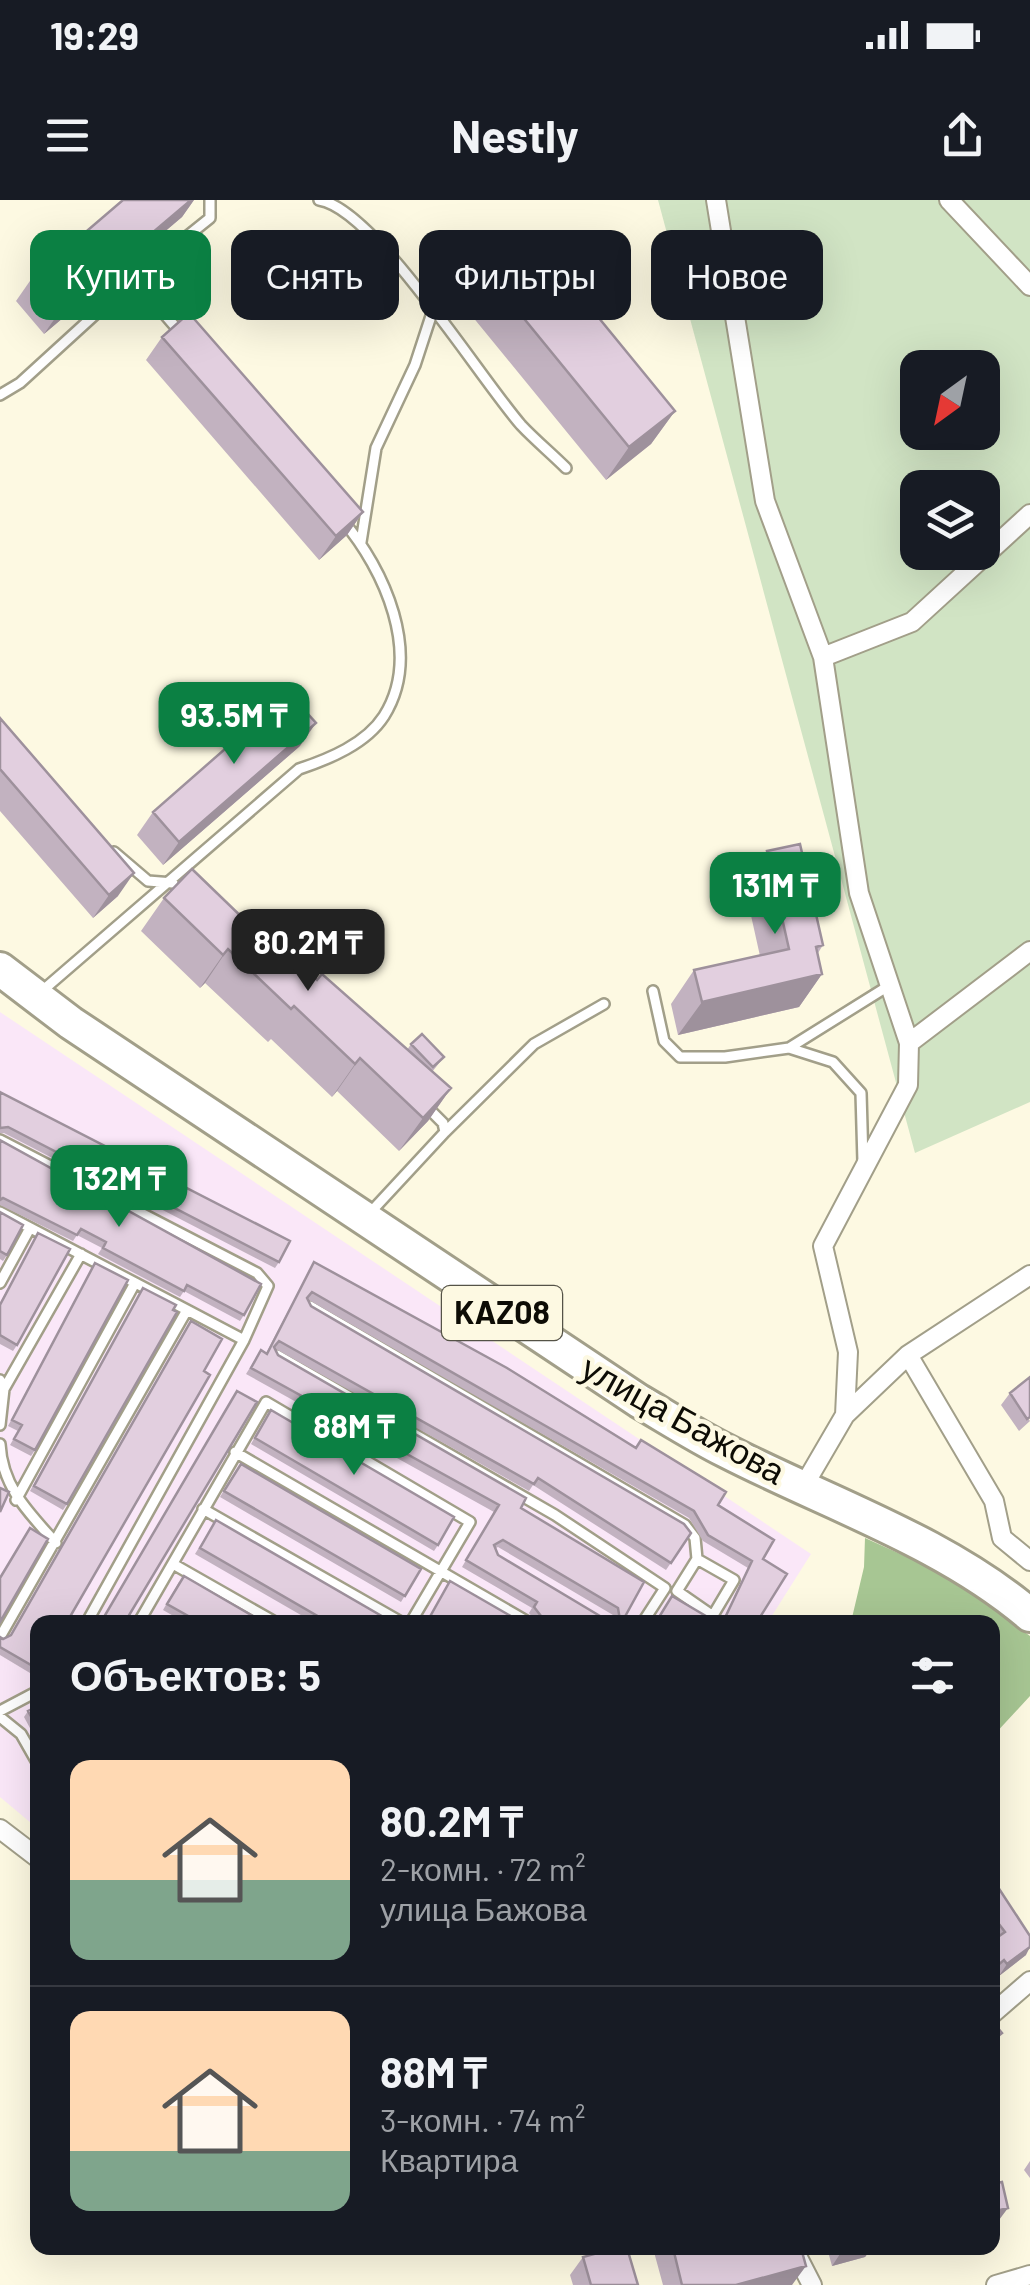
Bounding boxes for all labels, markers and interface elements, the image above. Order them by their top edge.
text: 19:29 [50,12,139,58]
icon: menu [40,108,95,163]
text: Nestly [451,108,579,162]
icon: share [935,108,990,163]
chip: Купить [30,230,211,320]
chip: Снять [231,230,399,320]
chip: Фильтры [419,230,631,320]
chip: Новое [651,230,823,320]
north arrow [900,350,1000,450]
map controls [900,350,1000,570]
button: layers [900,470,1000,570]
pin: 93.5M ₸ [142,682,326,767]
text: 93.5M ₸ [181,695,287,733]
pin: 131M ₸ [694,852,856,937]
text: 131M ₸ [732,865,818,903]
pin: 80.2M ₸ [216,909,400,994]
text: 80.2M ₸ [254,922,362,960]
pin: 132M ₸ [38,1145,200,1230]
text: 132M ₸ [72,1158,166,1196]
road number: KAZ08 [442,1286,562,1340]
street label: улица Бажова [575,1345,794,1492]
pin: 88M ₸ [284,1393,424,1478]
text: 88M ₸ [313,1406,395,1444]
icon: filters [905,1648,960,1703]
text: Объектов: 5 [70,1649,321,1699]
text: 80.2M ₸ [380,1795,523,1845]
icon: home [150,1800,270,1920]
text: 2-комн. · 72 m² [380,1849,586,1887]
text: улица Бажова [380,1889,587,1927]
text: 88M ₸ [380,2046,487,2096]
icon: home [150,2051,270,2171]
text: 3-комн. · 74 m² [380,2100,585,2138]
text: Квартира [380,2140,518,2178]

